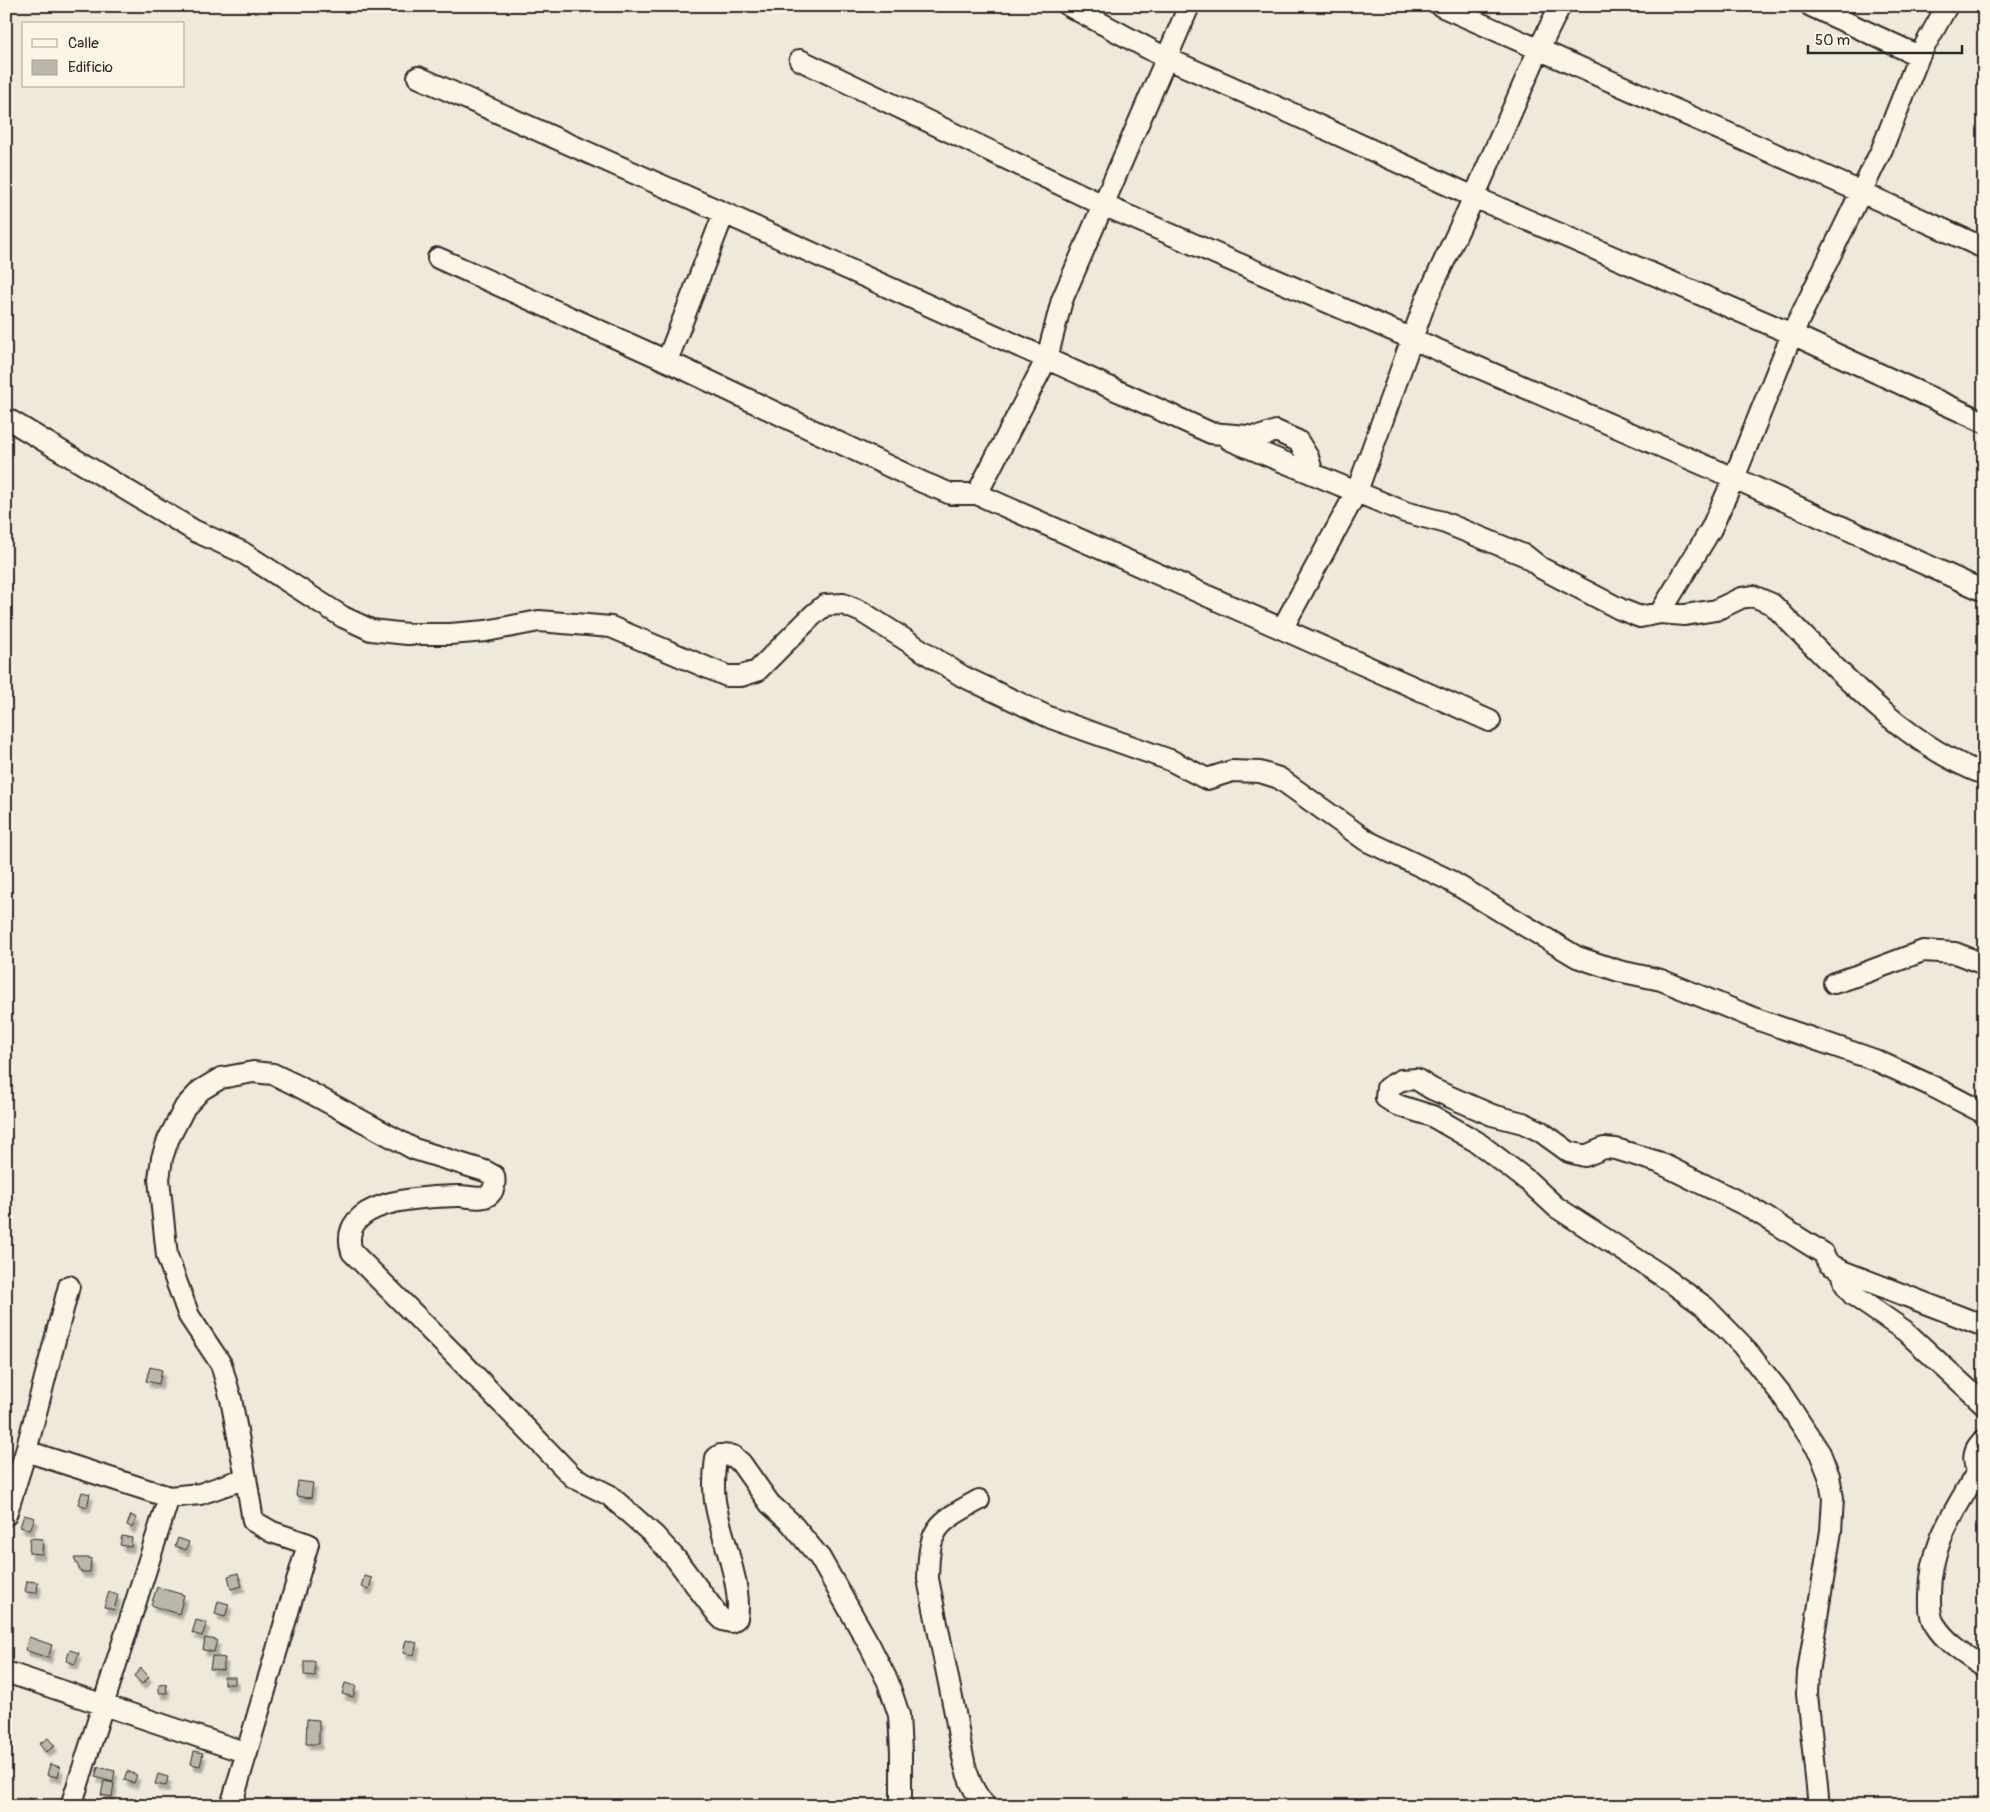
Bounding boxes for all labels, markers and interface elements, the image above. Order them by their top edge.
legend [22,22,185,88]
scale bar [1808,22,1961,54]
text: 50 m [1815,31,1850,50]
text: Calle [68,34,99,53]
text: Edificio [68,58,113,77]

